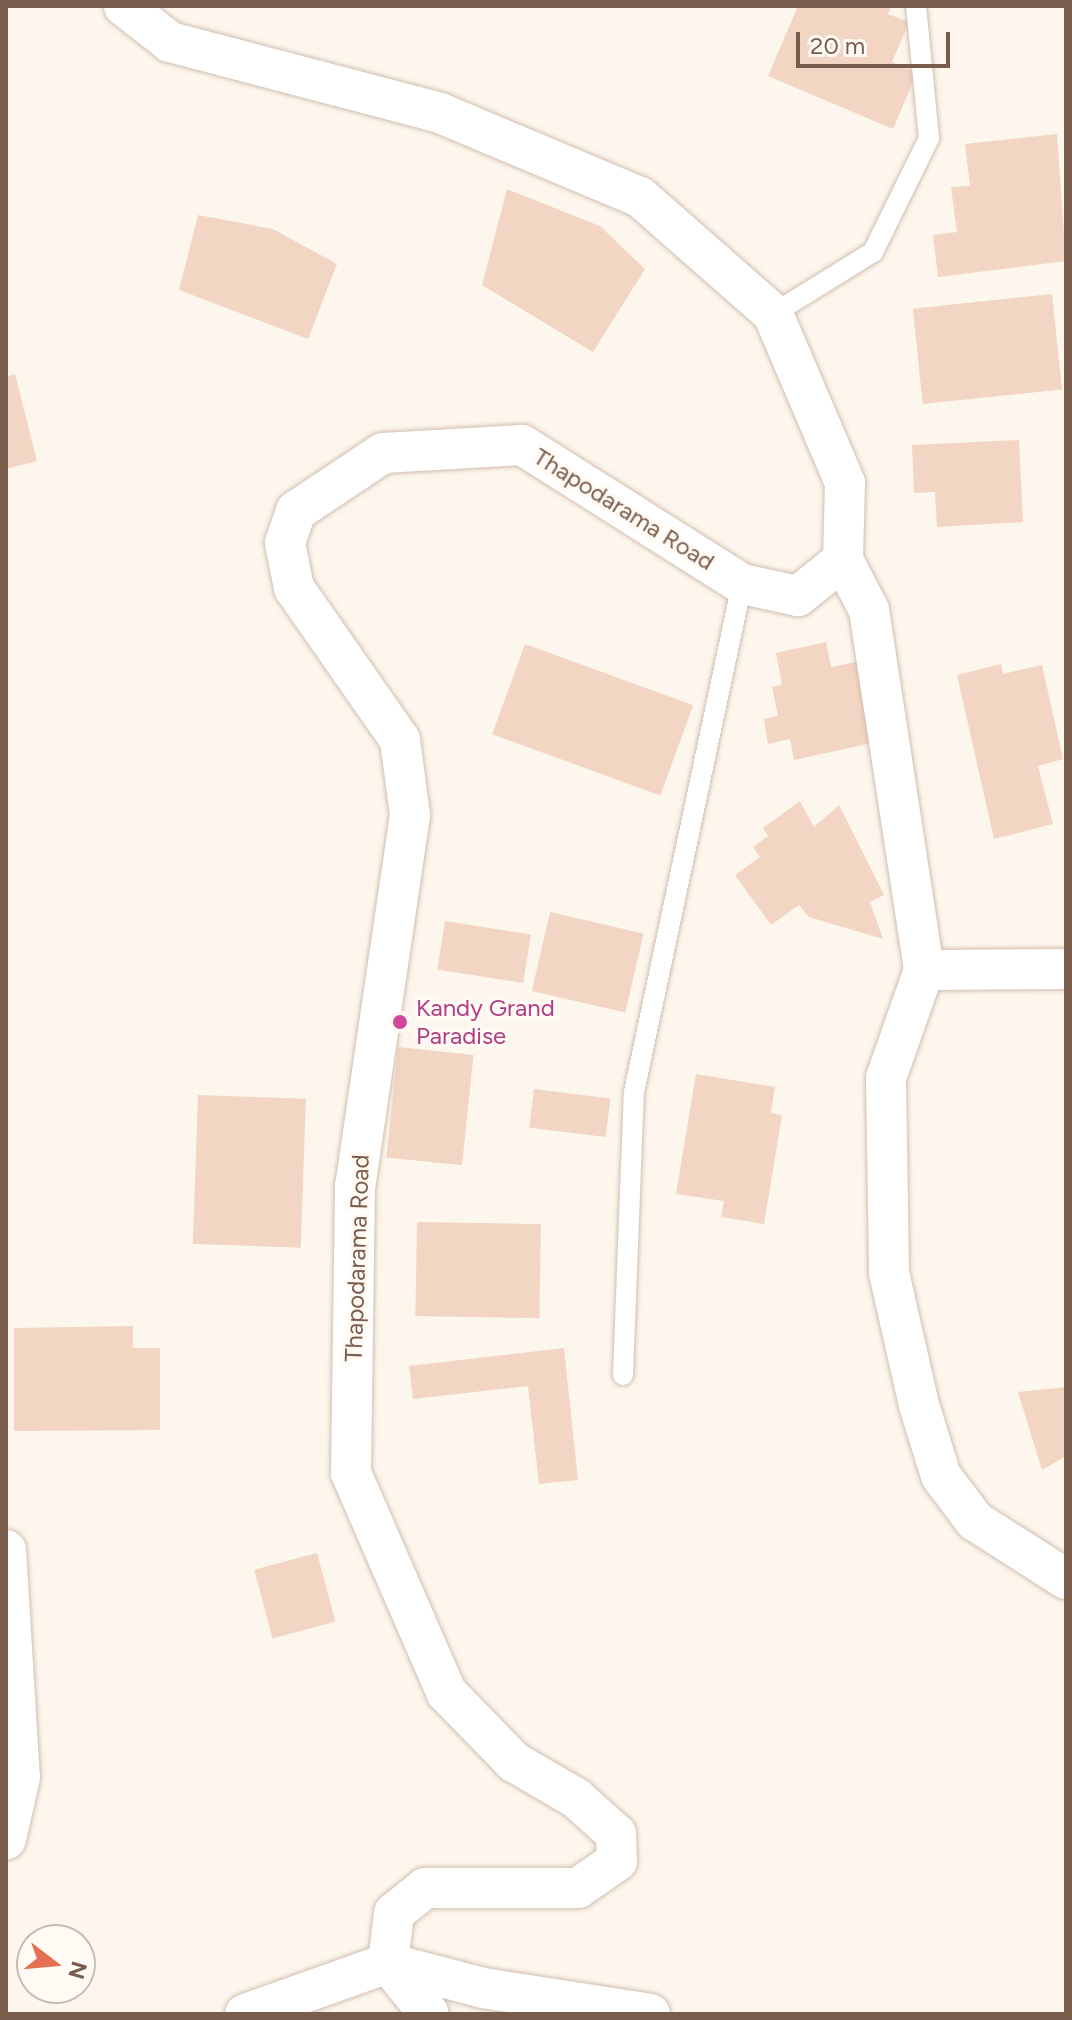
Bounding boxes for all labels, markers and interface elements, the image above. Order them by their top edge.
scale bar [800,16,954,66]
text: 20 m [810,31,865,60]
street label: Thapodarama Road [528,442,720,576]
place label: Kandy Grand Paradise [416,994,555,1050]
marker: Kandy Grand Paradise [391,1013,409,1031]
street label: Thapodarama Road [339,1154,375,1362]
north arrow [16,1924,96,2004]
text: N [62,1958,93,1982]

